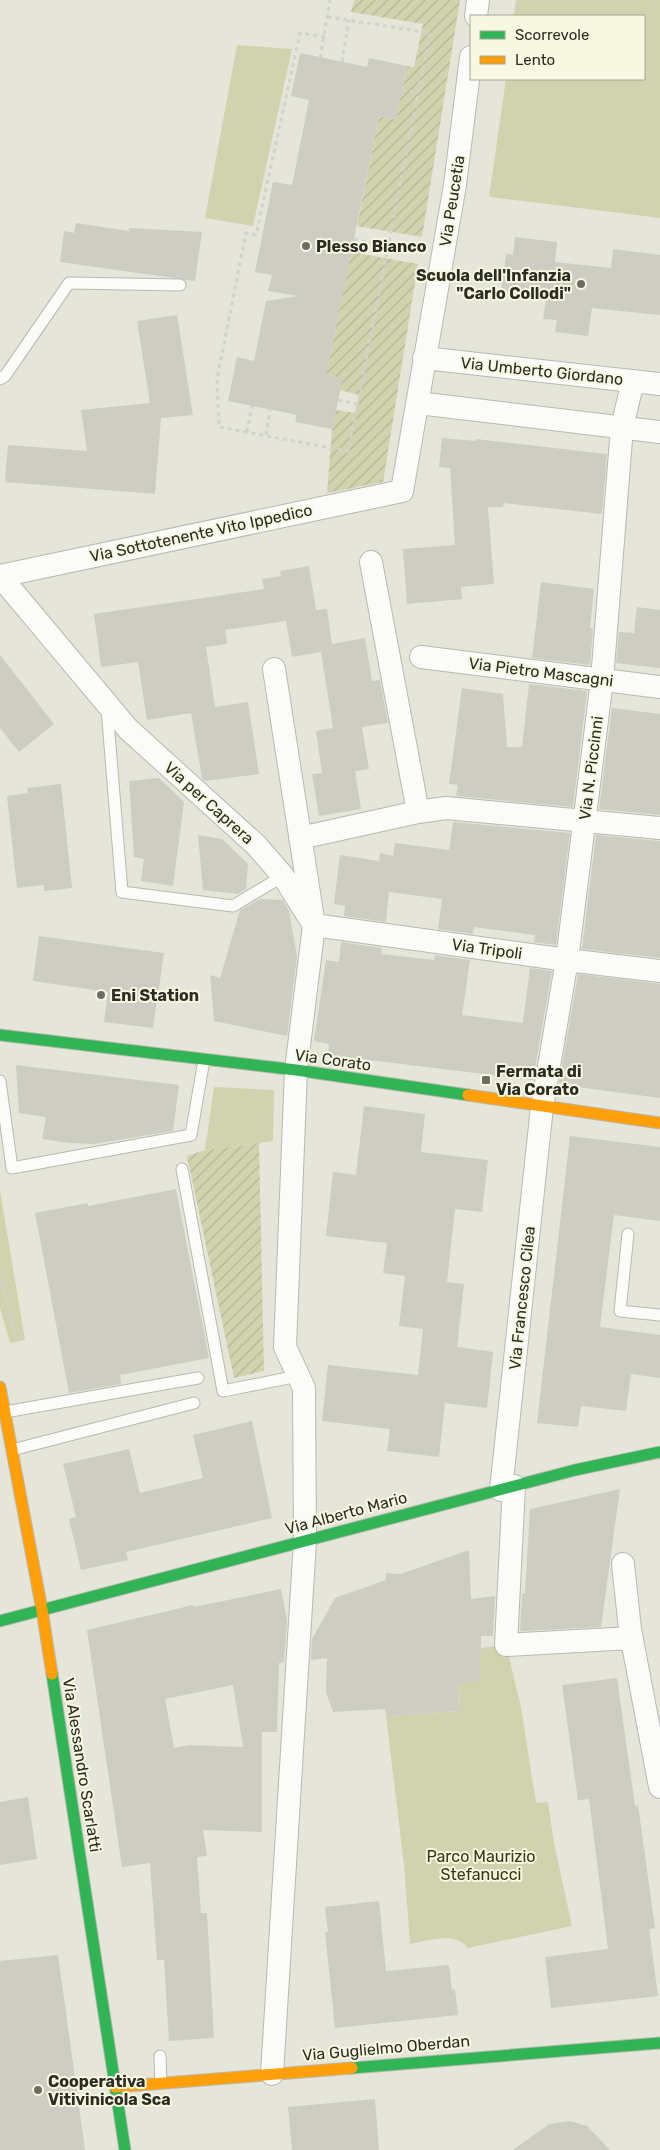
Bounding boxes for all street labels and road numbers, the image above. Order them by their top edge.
street label: Via Peucetia [435,154,469,248]
street label: Via Umberto Giordano [460,353,624,389]
street label: Via Sottotenente Vito Ippedico [88,500,314,566]
street label: Via Pietro Mascagni [467,654,615,690]
street label: Via N. Piccinni [575,715,607,821]
street label: Via per Caprera [160,758,258,848]
street label: Via Tripoli [451,935,523,963]
street label: Via Corato [294,1045,372,1075]
street label: Via Francesco Cilea [505,1225,539,1371]
street label: Via Alberto Mario [283,1488,409,1538]
street label: Via Alessandro Scarlatti [59,1676,105,1854]
street label: Via Guglielmo Oberdan [301,2031,471,2065]

